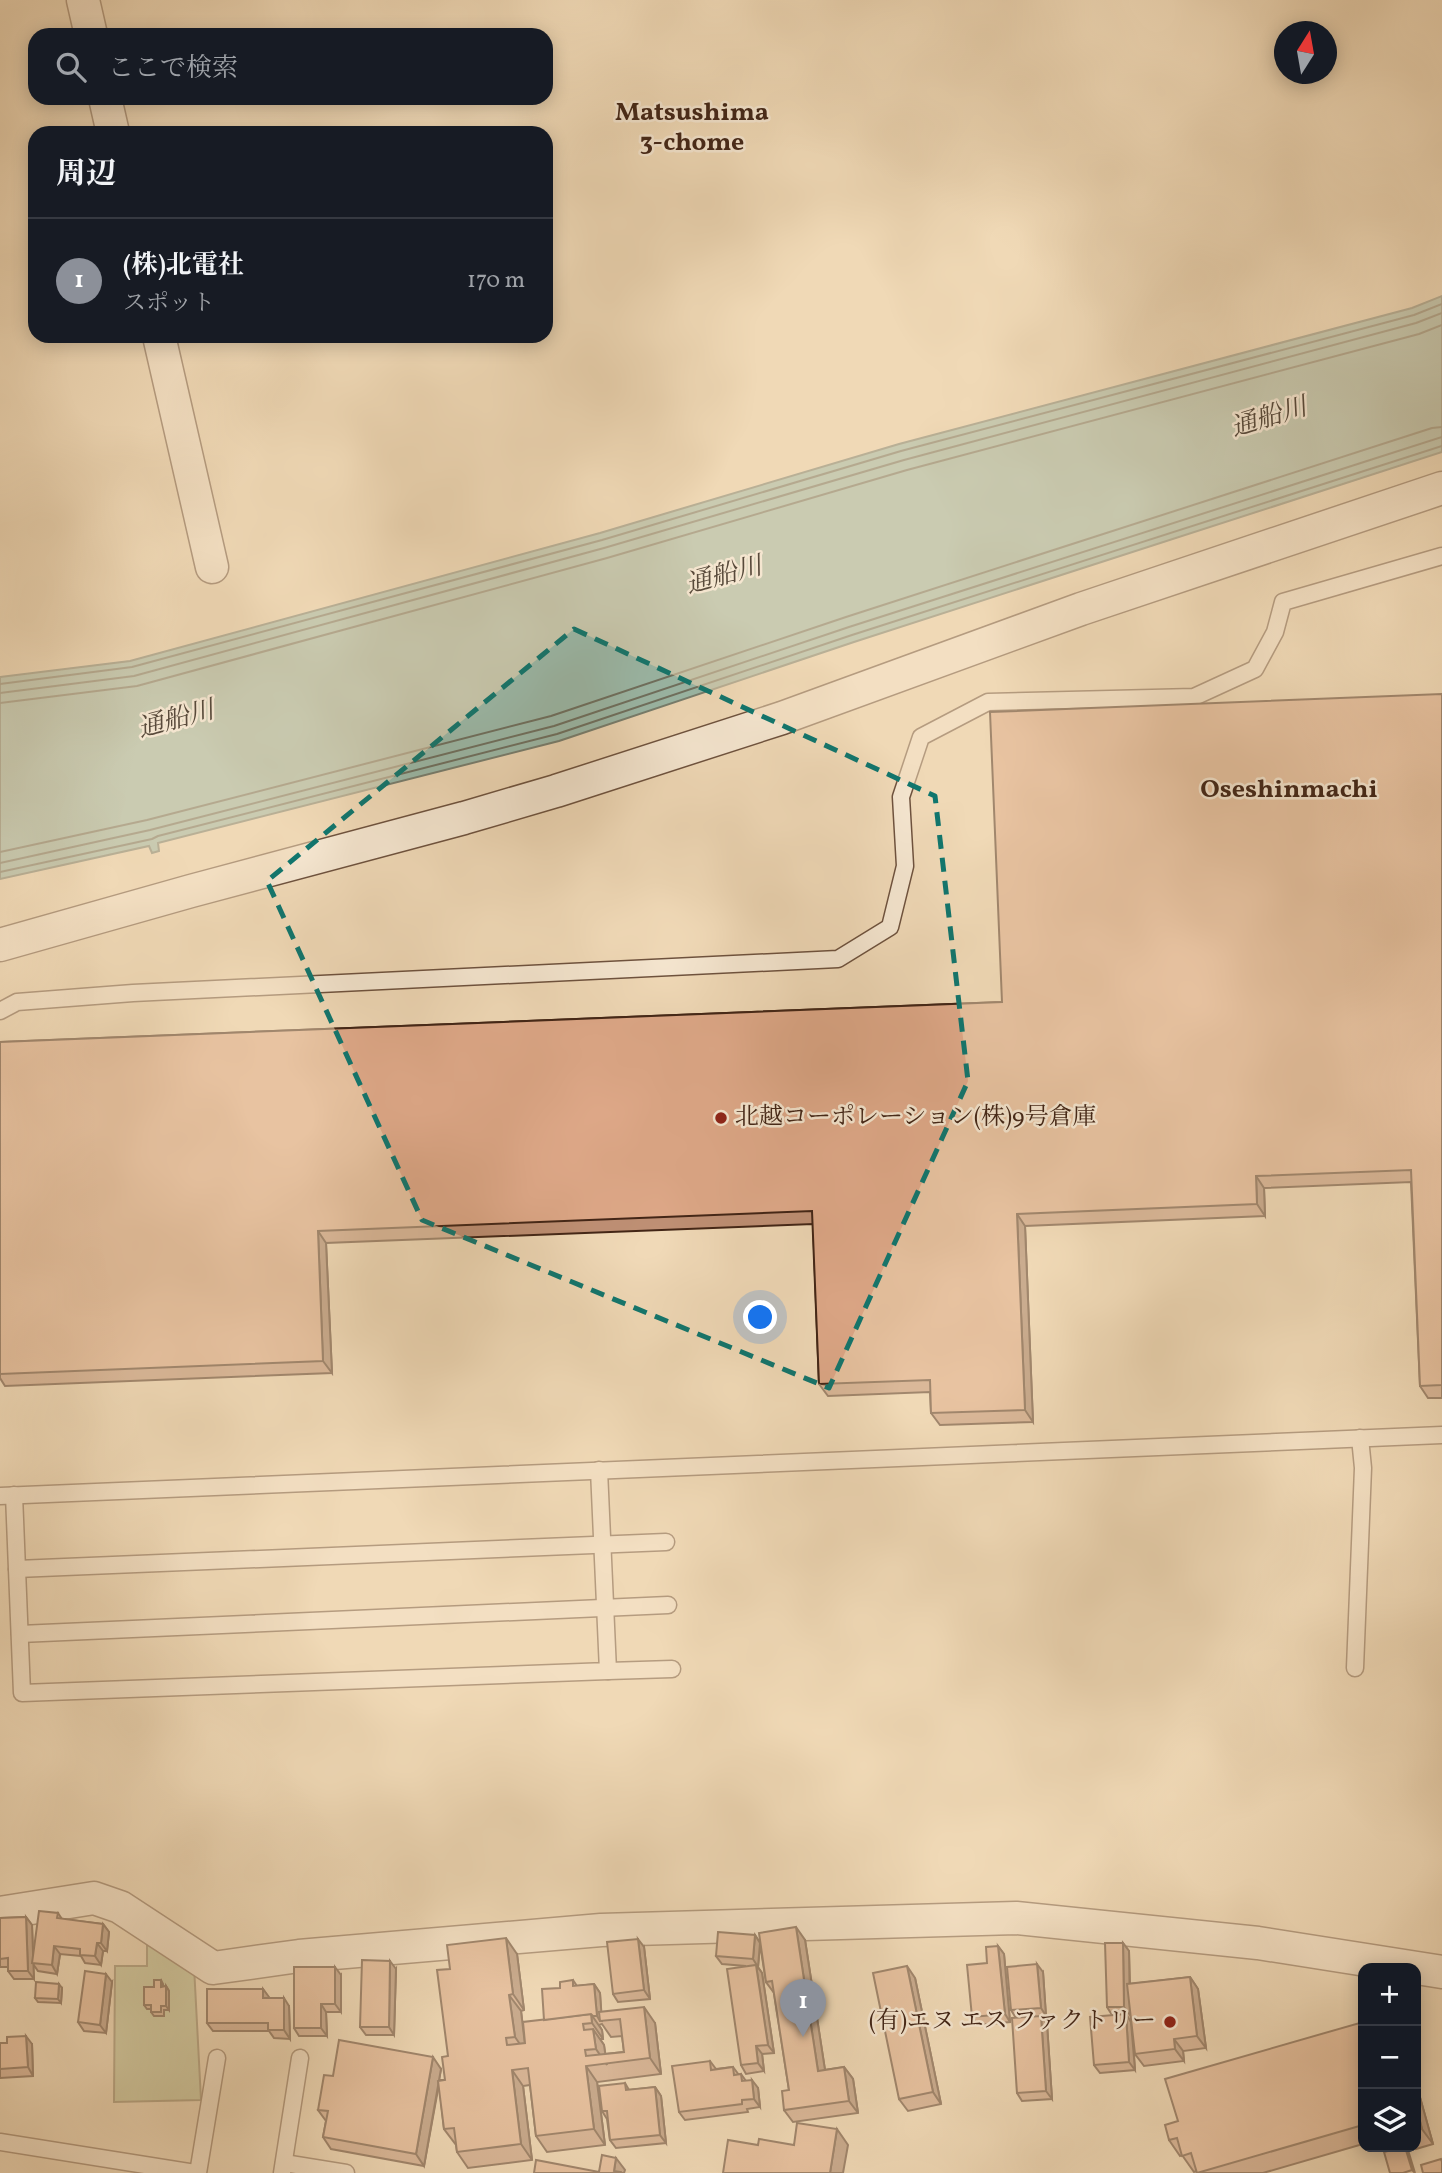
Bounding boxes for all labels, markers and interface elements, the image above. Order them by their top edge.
north arrow [1274,21,1337,84]
search box [28,28,553,105]
icon: search [52,48,90,86]
text: ここで検索 [108,51,238,87]
district label: Matsushima 3-chome [615,95,769,161]
text: 周辺 [56,154,116,196]
text: (株)北電社 [123,248,244,284]
text: 1 [74,265,84,297]
text: 170 m [467,265,525,297]
text: スポット [123,288,215,320]
water label: 通船川 [1226,389,1314,447]
water label: 通船川 [682,548,769,603]
water label: 通船川 [134,692,221,747]
district label: Oseshinmachi [1200,772,1378,808]
place label: 北越コーポレーション(株)9号倉庫 [735,1101,1096,1135]
marker: 北越コーポレーション(株)9号倉庫 [713,1110,729,1126]
your location [743,1300,777,1334]
map controls [1358,1963,1421,2152]
button: + [1358,1963,1421,2026]
pin: 1 [780,1979,826,2037]
place label: (有)エヌ エス ファクトリー [869,2005,1156,2039]
marker: (有)エヌ エス ファクトリー [1162,2014,1178,2030]
button: − [1358,2026,1421,2089]
button: layers [1358,2089,1421,2152]

